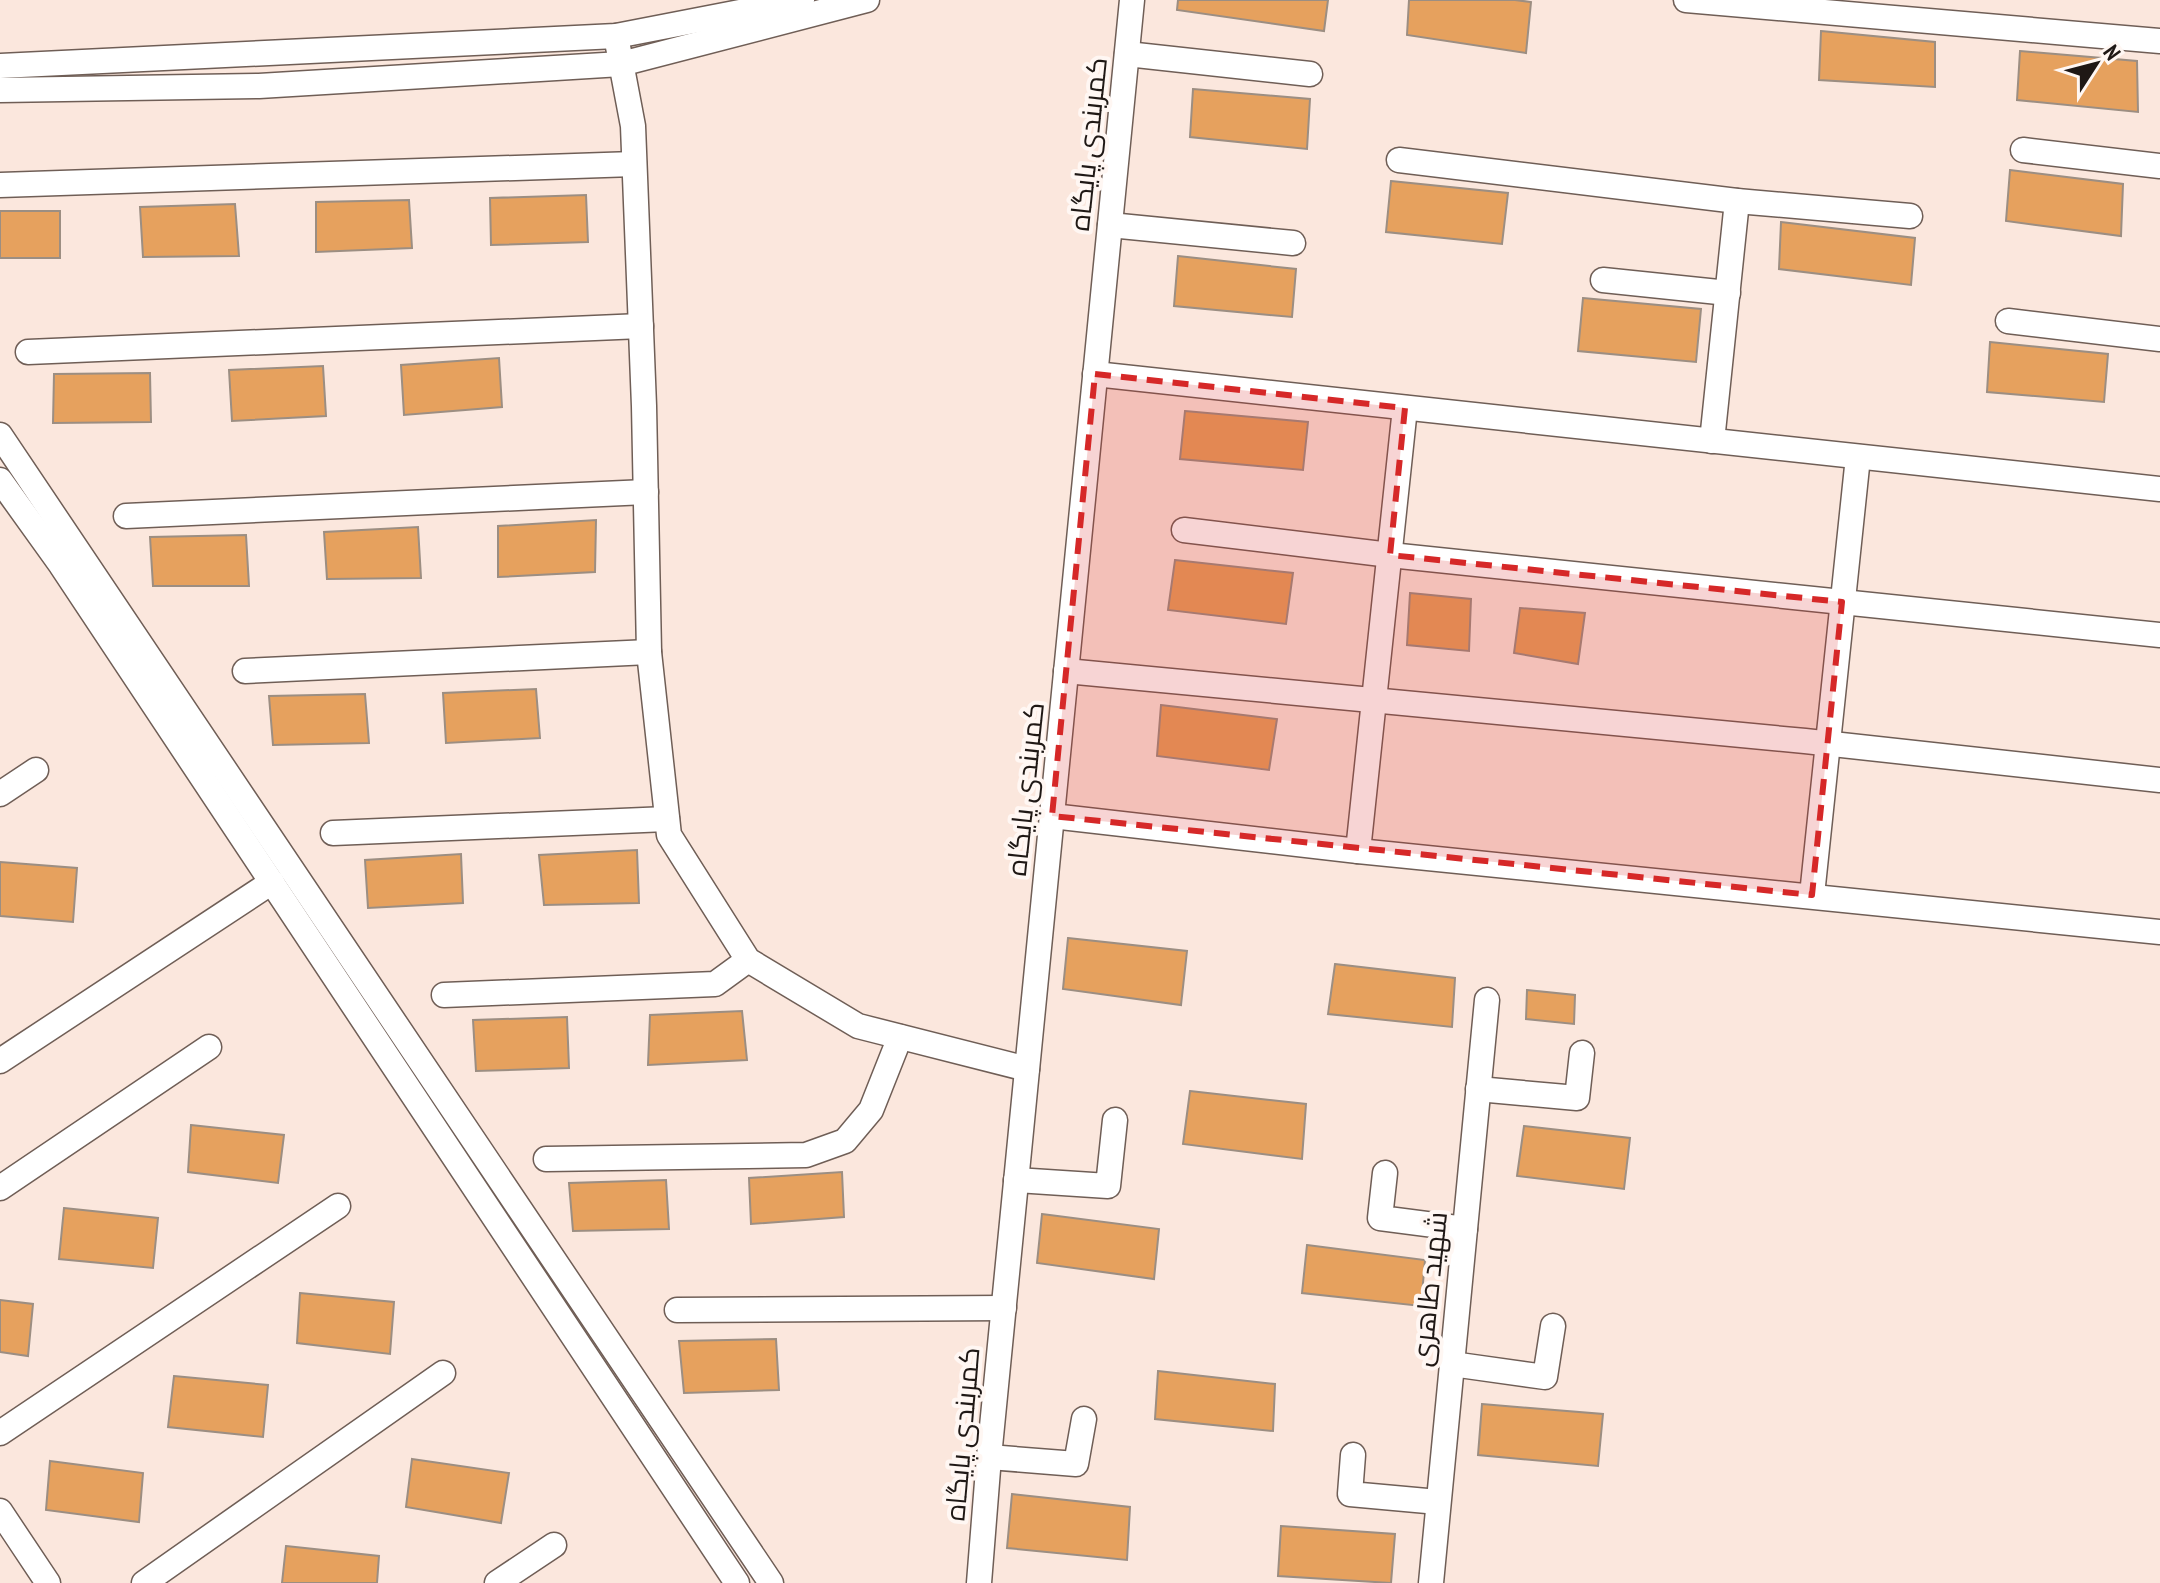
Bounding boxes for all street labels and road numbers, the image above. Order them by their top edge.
street label: کمربندی پایگاه [1060,55,1116,233]
street label: کمربندی پایگاه [997,700,1053,878]
street label: شهید طاهری [1402,1210,1455,1368]
street label: کمربندی پایگاه [935,1346,989,1522]

